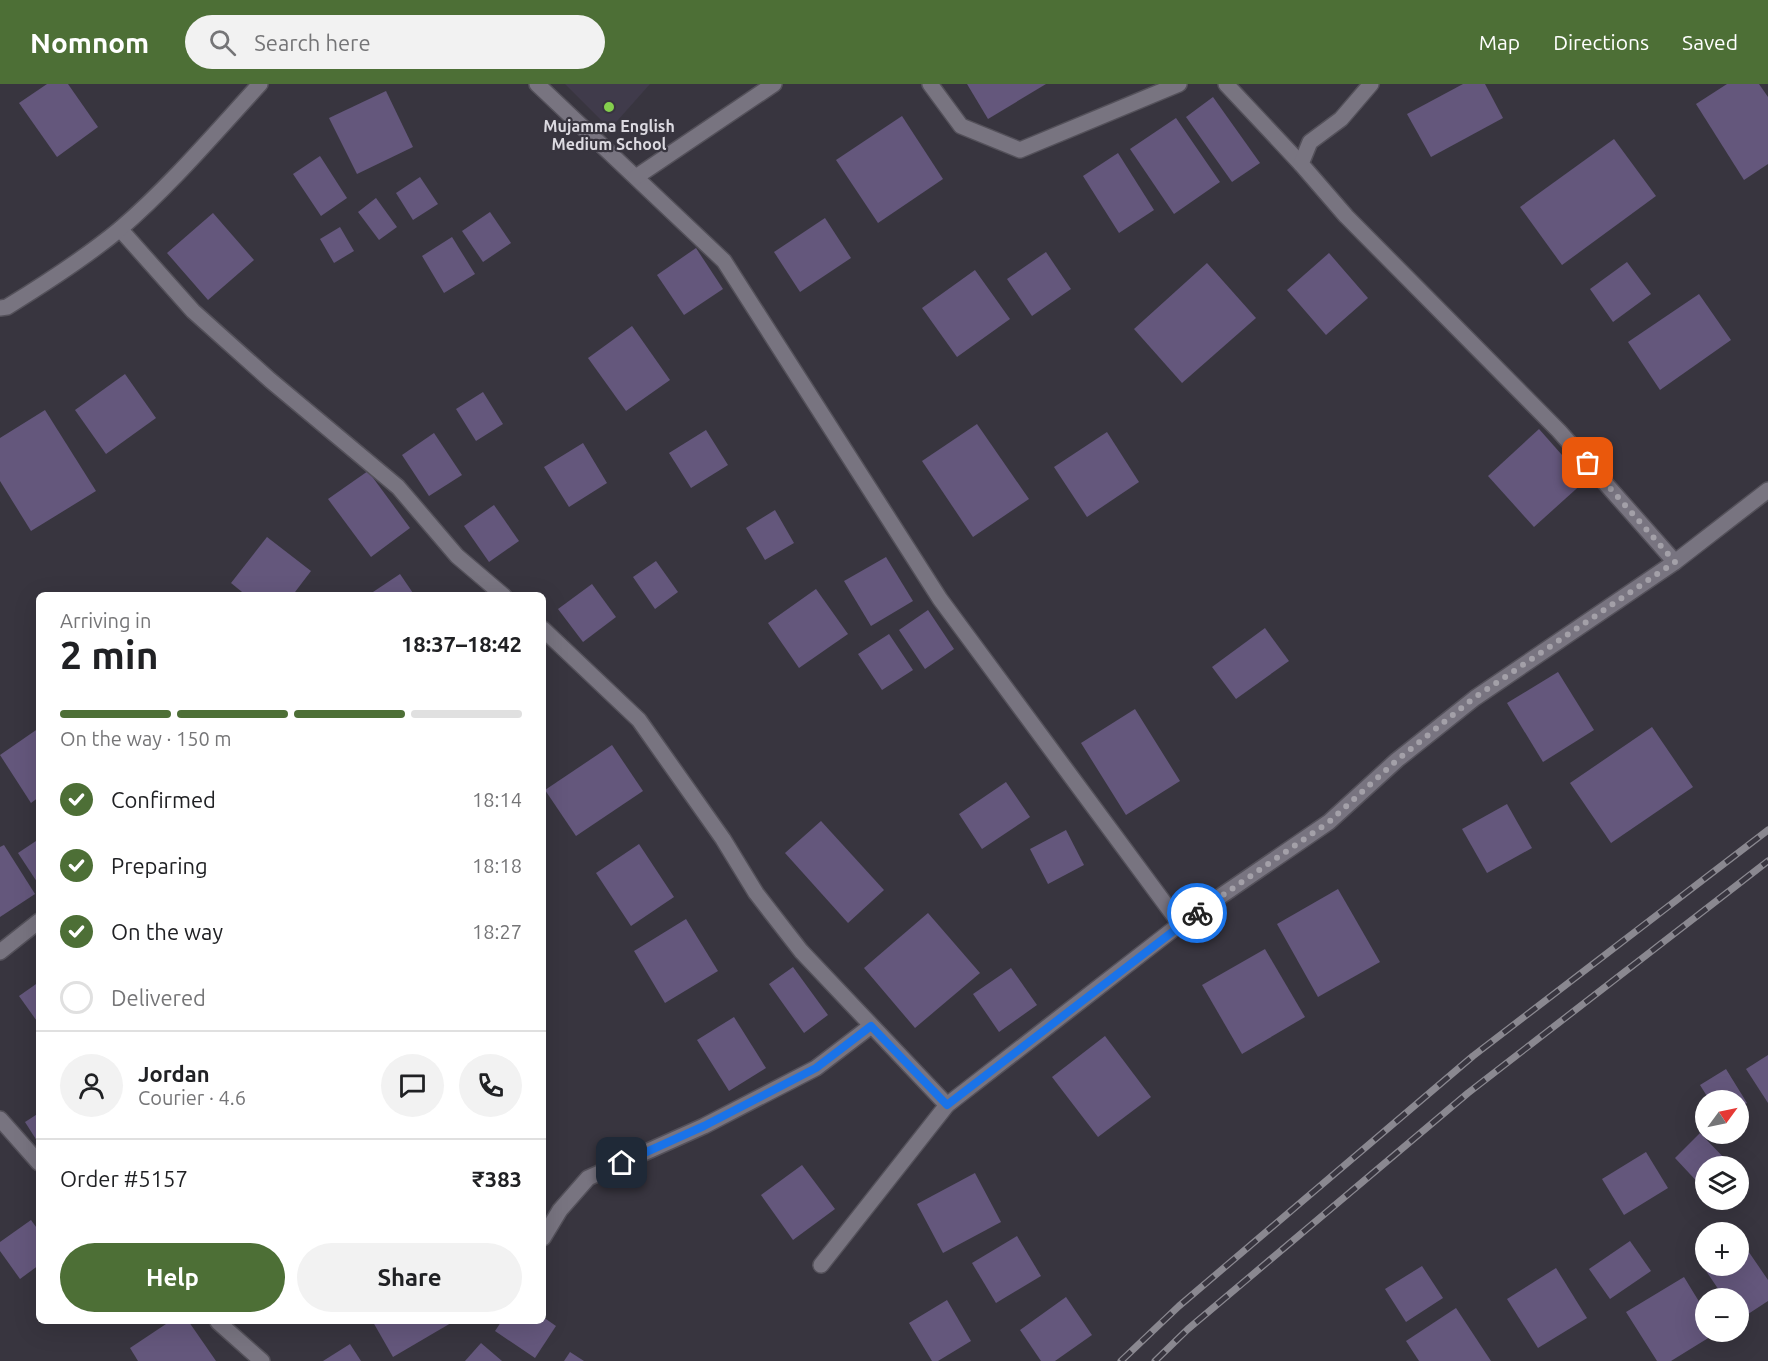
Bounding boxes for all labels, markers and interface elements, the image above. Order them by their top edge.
search box [185,15,605,69]
icon: search [206,26,239,59]
text: Nomnom [30,27,149,58]
text: Search here [254,30,371,55]
text: Map [1479,30,1520,54]
text: Directions [1553,30,1649,54]
text: Saved [1682,30,1738,54]
marker: Mujamma English Medium School [602,100,616,114]
place label: Mujamma English Medium School [543,117,675,153]
pin [1562,437,1613,488]
icon: bag [1571,446,1604,479]
text: Arriving in [60,609,151,632]
text: 18:37–18:42 [401,631,522,656]
text: 2 min [60,633,159,676]
text: On the way · 150 m [60,727,232,750]
icon: check [60,783,93,816]
text: Confirmed [111,787,216,812]
text: 18:14 [472,788,522,811]
icon: check [60,849,93,882]
text: Preparing [111,853,208,878]
text: 18:18 [472,854,522,877]
courier [1167,883,1227,943]
icon: bike [1181,897,1214,930]
icon: check [60,915,93,948]
text: On the way [111,919,223,944]
text: 18:27 [472,920,522,943]
text: Delivered [111,985,206,1010]
button: person [60,1054,123,1117]
button: chat [381,1054,444,1117]
button: phone [459,1054,522,1117]
text: Jordan [138,1061,210,1086]
text: Courier · 4.6 [138,1086,246,1109]
north arrow [1695,1090,1749,1144]
map controls [1695,1090,1749,1342]
pin [596,1137,647,1188]
icon: home [605,1146,638,1179]
button: layers [1695,1156,1749,1210]
text: Order #5157 [60,1166,188,1191]
text: ₹383 [472,1166,522,1191]
button: + [1695,1222,1749,1276]
button: Help [60,1243,285,1312]
button: Share [297,1243,522,1312]
button: − [1695,1288,1749,1342]

